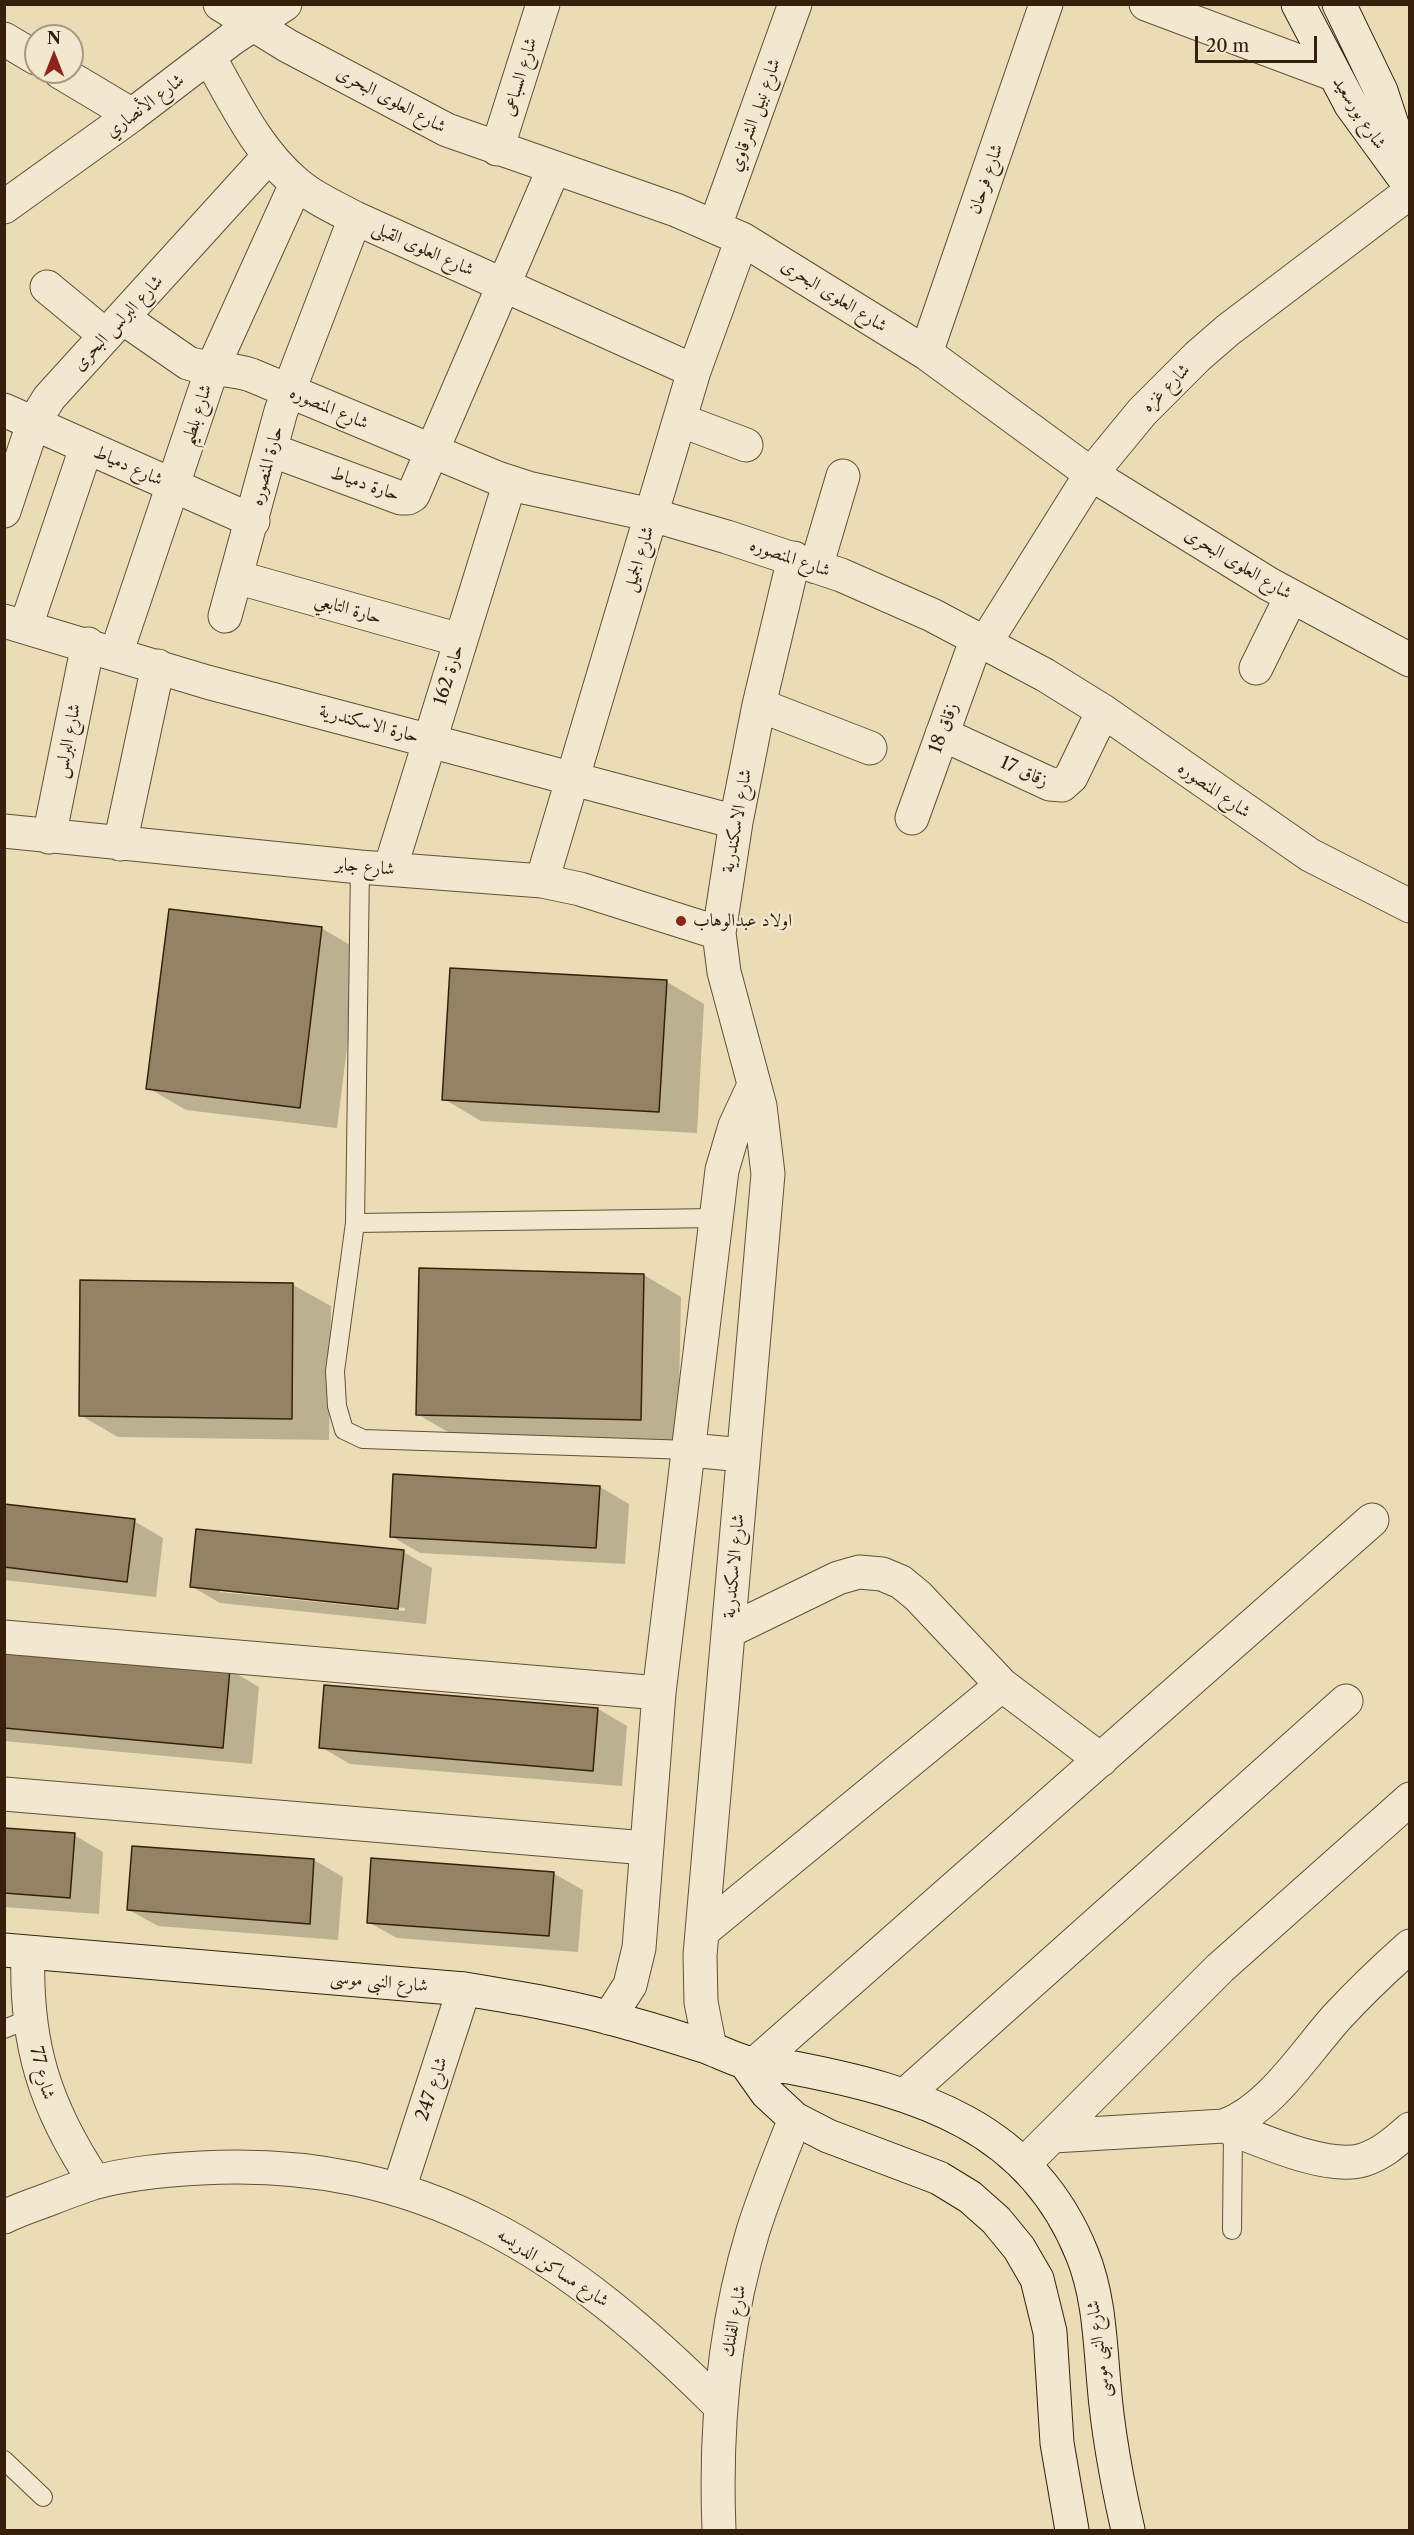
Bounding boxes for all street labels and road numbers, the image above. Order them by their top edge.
street label: شارع السباعى [498,35,542,119]
street label: شارع نبيل الشرقاوي [725,56,785,174]
street label: شارع العلوى البحرى [333,62,449,138]
street label: شارع الأنصاري [101,69,189,143]
street label: شارع بورسعيد [1327,73,1391,153]
street label: شارع فرحان [964,141,1008,217]
street label: شارع العلوى القبلى [369,217,477,281]
street label: شارع العلوى البحرى [777,255,891,337]
street label: شارع البرلس البحرى [68,271,168,375]
street label: شارع غزه [1137,359,1195,417]
street label: شارع بلطيم [177,382,217,448]
street label: شارع المنصوره [286,382,372,434]
street label: حارة المنصوره [246,424,288,508]
street label: شارع دمياط [90,441,166,491]
street label: حارة دمياط [328,462,402,506]
street label: شارع الجميل [619,524,659,594]
street label: شارع العلوى البحرى [1181,524,1295,604]
street label: شارع المنصوره [747,534,833,582]
street label: حارة التابعي [312,589,384,629]
street label: حارة 162 [430,642,468,708]
street label: حارة الاسكندرية [317,700,421,748]
street label: زقاق 18 [925,700,963,756]
street label: شارع البرلس [50,702,86,780]
street label: زقاق 17 [997,752,1051,792]
street label: شارع المنصوره [1173,757,1255,823]
street label: شارع الاسكندرية [717,768,757,874]
street label: شارع جابر [334,854,396,880]
street label: شارع الاسكندرية [719,1513,749,1619]
street label: شارع النبى موسى [329,1967,429,1997]
street label: شارع 77 [25,2044,59,2102]
street label: شارع 247 [412,2054,452,2124]
street label: شارع مساكن الدريسه [493,2224,613,2312]
street label: شارع الفلنك [717,2283,751,2359]
street label: شارع النبى موسى [1082,2299,1116,2399]

